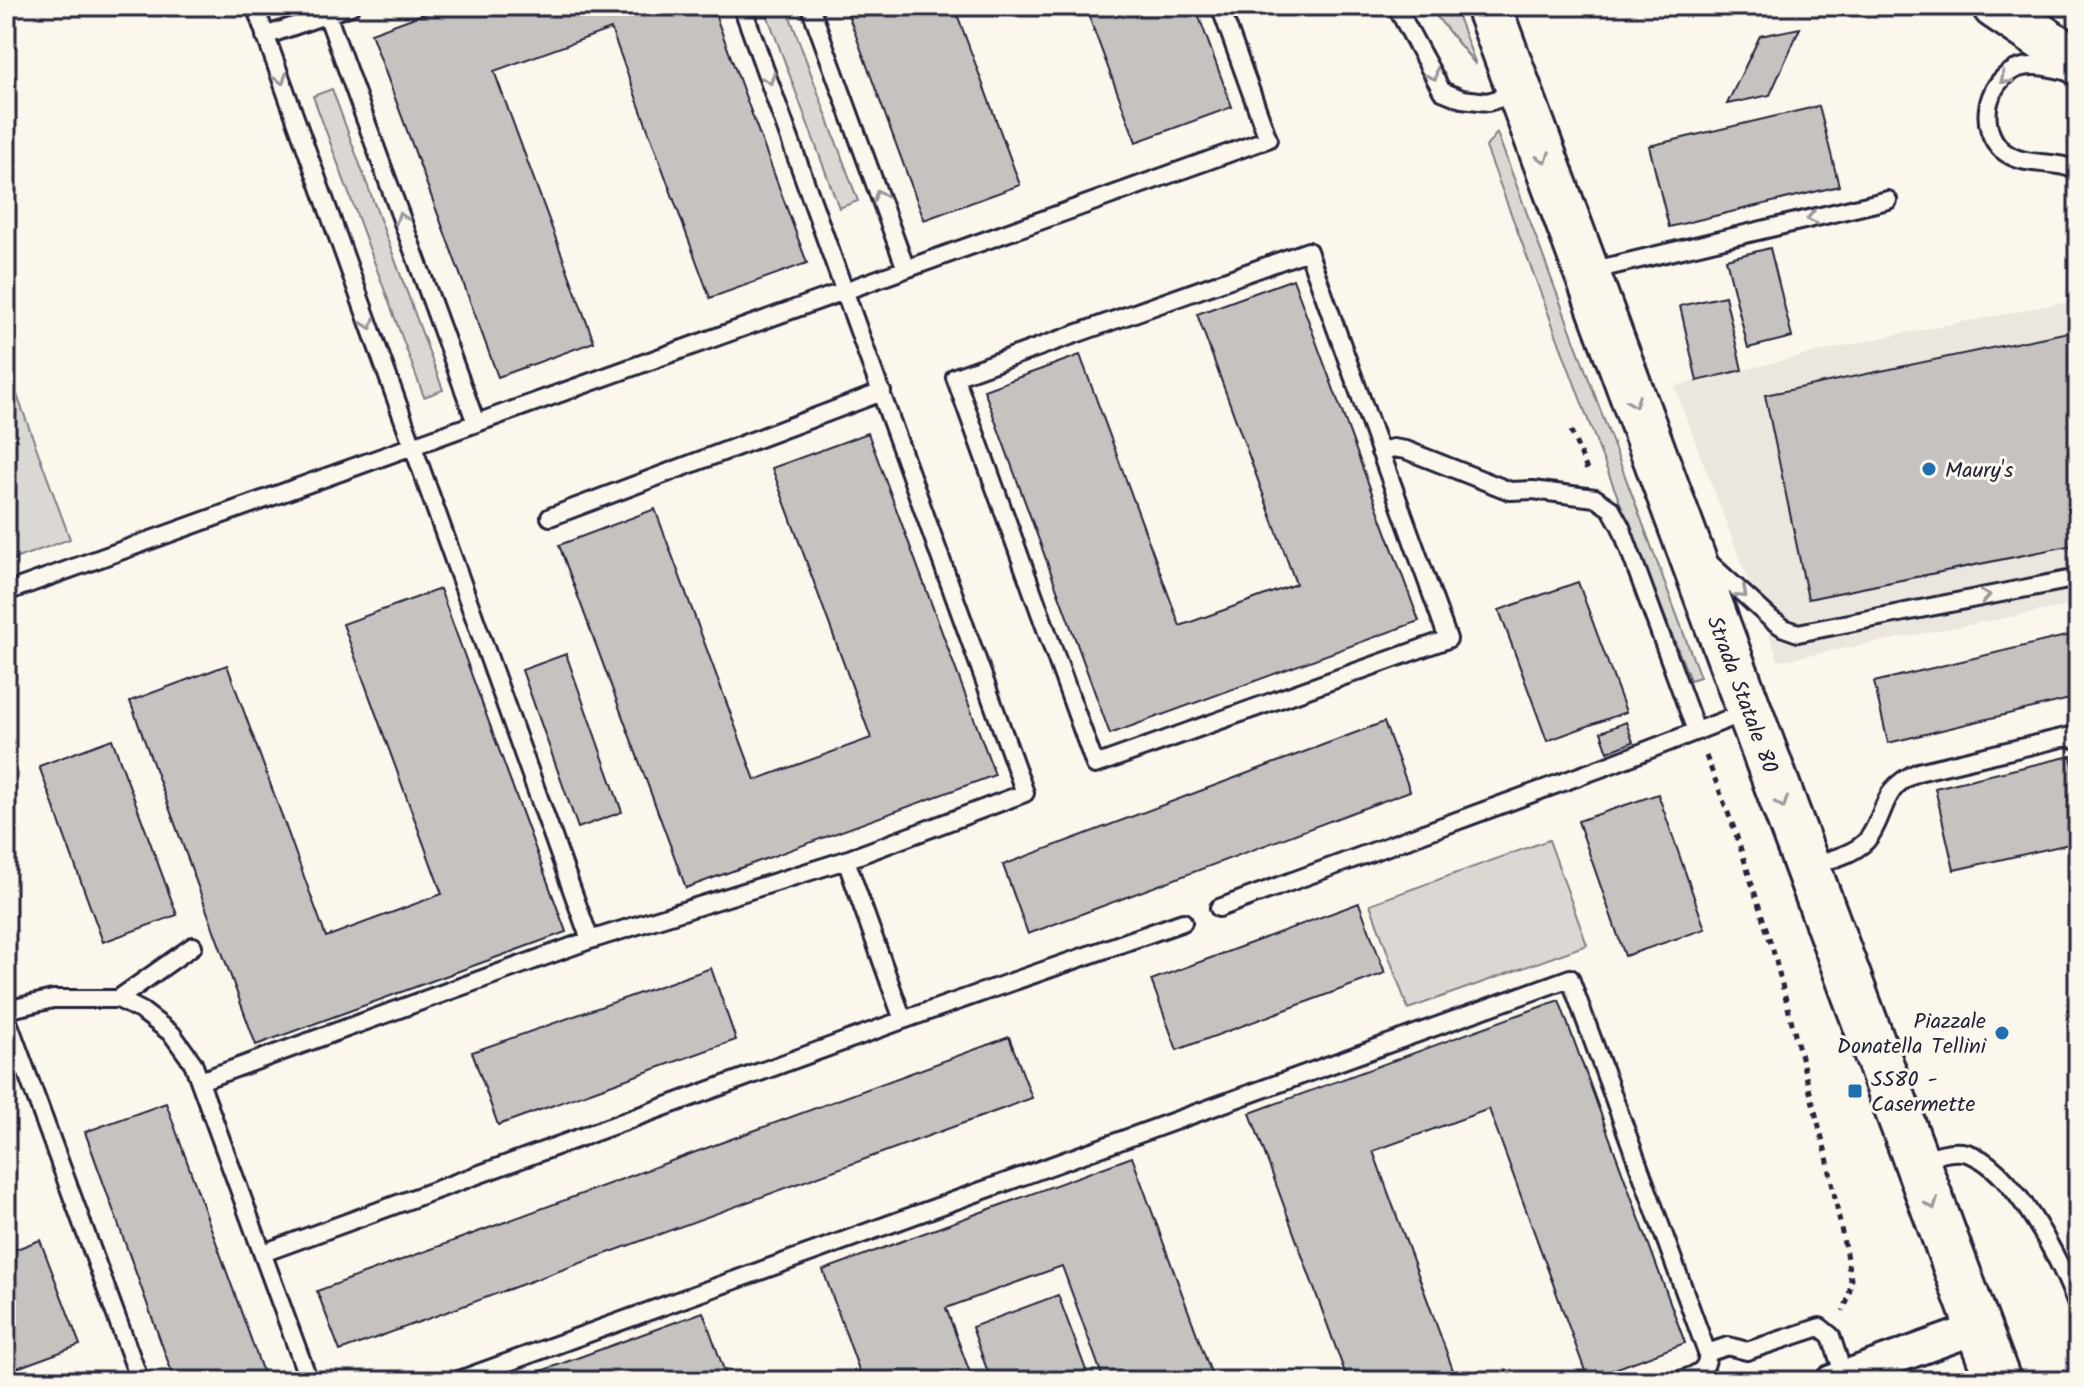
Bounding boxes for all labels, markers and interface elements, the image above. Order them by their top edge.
one-way arrow [1423,67,1438,81]
one-way arrow [2000,69,2015,84]
one-way arrow [759,71,776,85]
one-way arrow [271,72,288,86]
one-way arrow [1534,150,1551,164]
one-way arrow [872,189,889,203]
one-way arrow [1806,209,1820,226]
one-way arrow [394,212,411,226]
one-way arrow [359,316,376,330]
one-way arrow [1624,394,1641,408]
place label: Maury's [1945,454,2014,489]
marker: Maury's [1920,460,1938,478]
one-way arrow [1733,583,1747,598]
one-way arrow [1978,589,1991,606]
street label: Strada Statale 80 [1696,611,1786,779]
one-way arrow [1772,796,1789,810]
place label: Piazzale Donatella Tellini [1837,1005,1987,1065]
marker: Piazzale Donatella Tellini [1993,1024,2011,1042]
place label: SS80 - Casermette [1871,1063,1975,1123]
marker: SS80 - Casermette [1846,1082,1864,1100]
one-way arrow [1922,1196,1939,1210]

